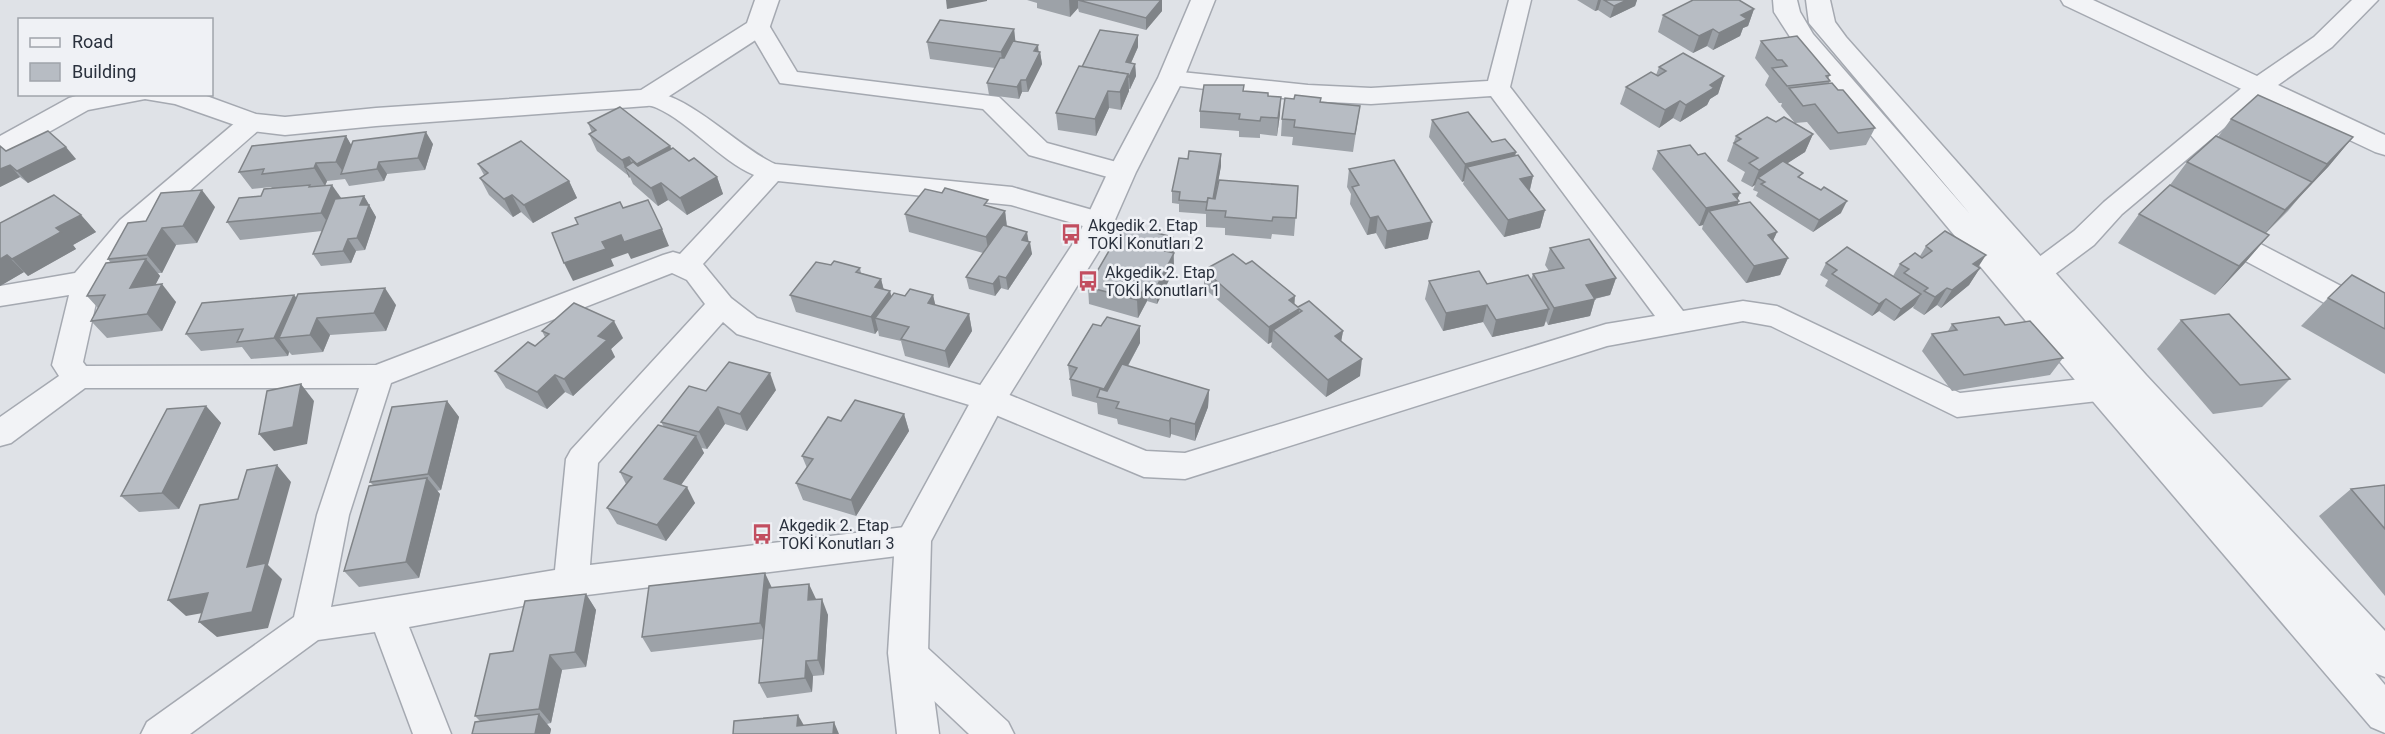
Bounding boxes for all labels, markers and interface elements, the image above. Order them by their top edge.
legend [18,18,213,96]
text: Road [72,31,113,52]
text: Building [72,61,136,82]
place label: Akgedik 2. Etap TOKİ Konutları 2 [1088,216,1203,253]
bus stop icon: Akgedik 2. Etap TOKİ Konutları 2 [1059,222,1083,246]
place label: Akgedik 2. Etap TOKİ Konutları 1 [1105,263,1220,300]
bus stop icon: Akgedik 2. Etap TOKİ Konutları 1 [1076,269,1100,293]
place label: Akgedik 2. Etap TOKİ Konutları 3 [779,516,894,553]
bus stop icon: Akgedik 2. Etap TOKİ Konutları 3 [750,522,774,546]

